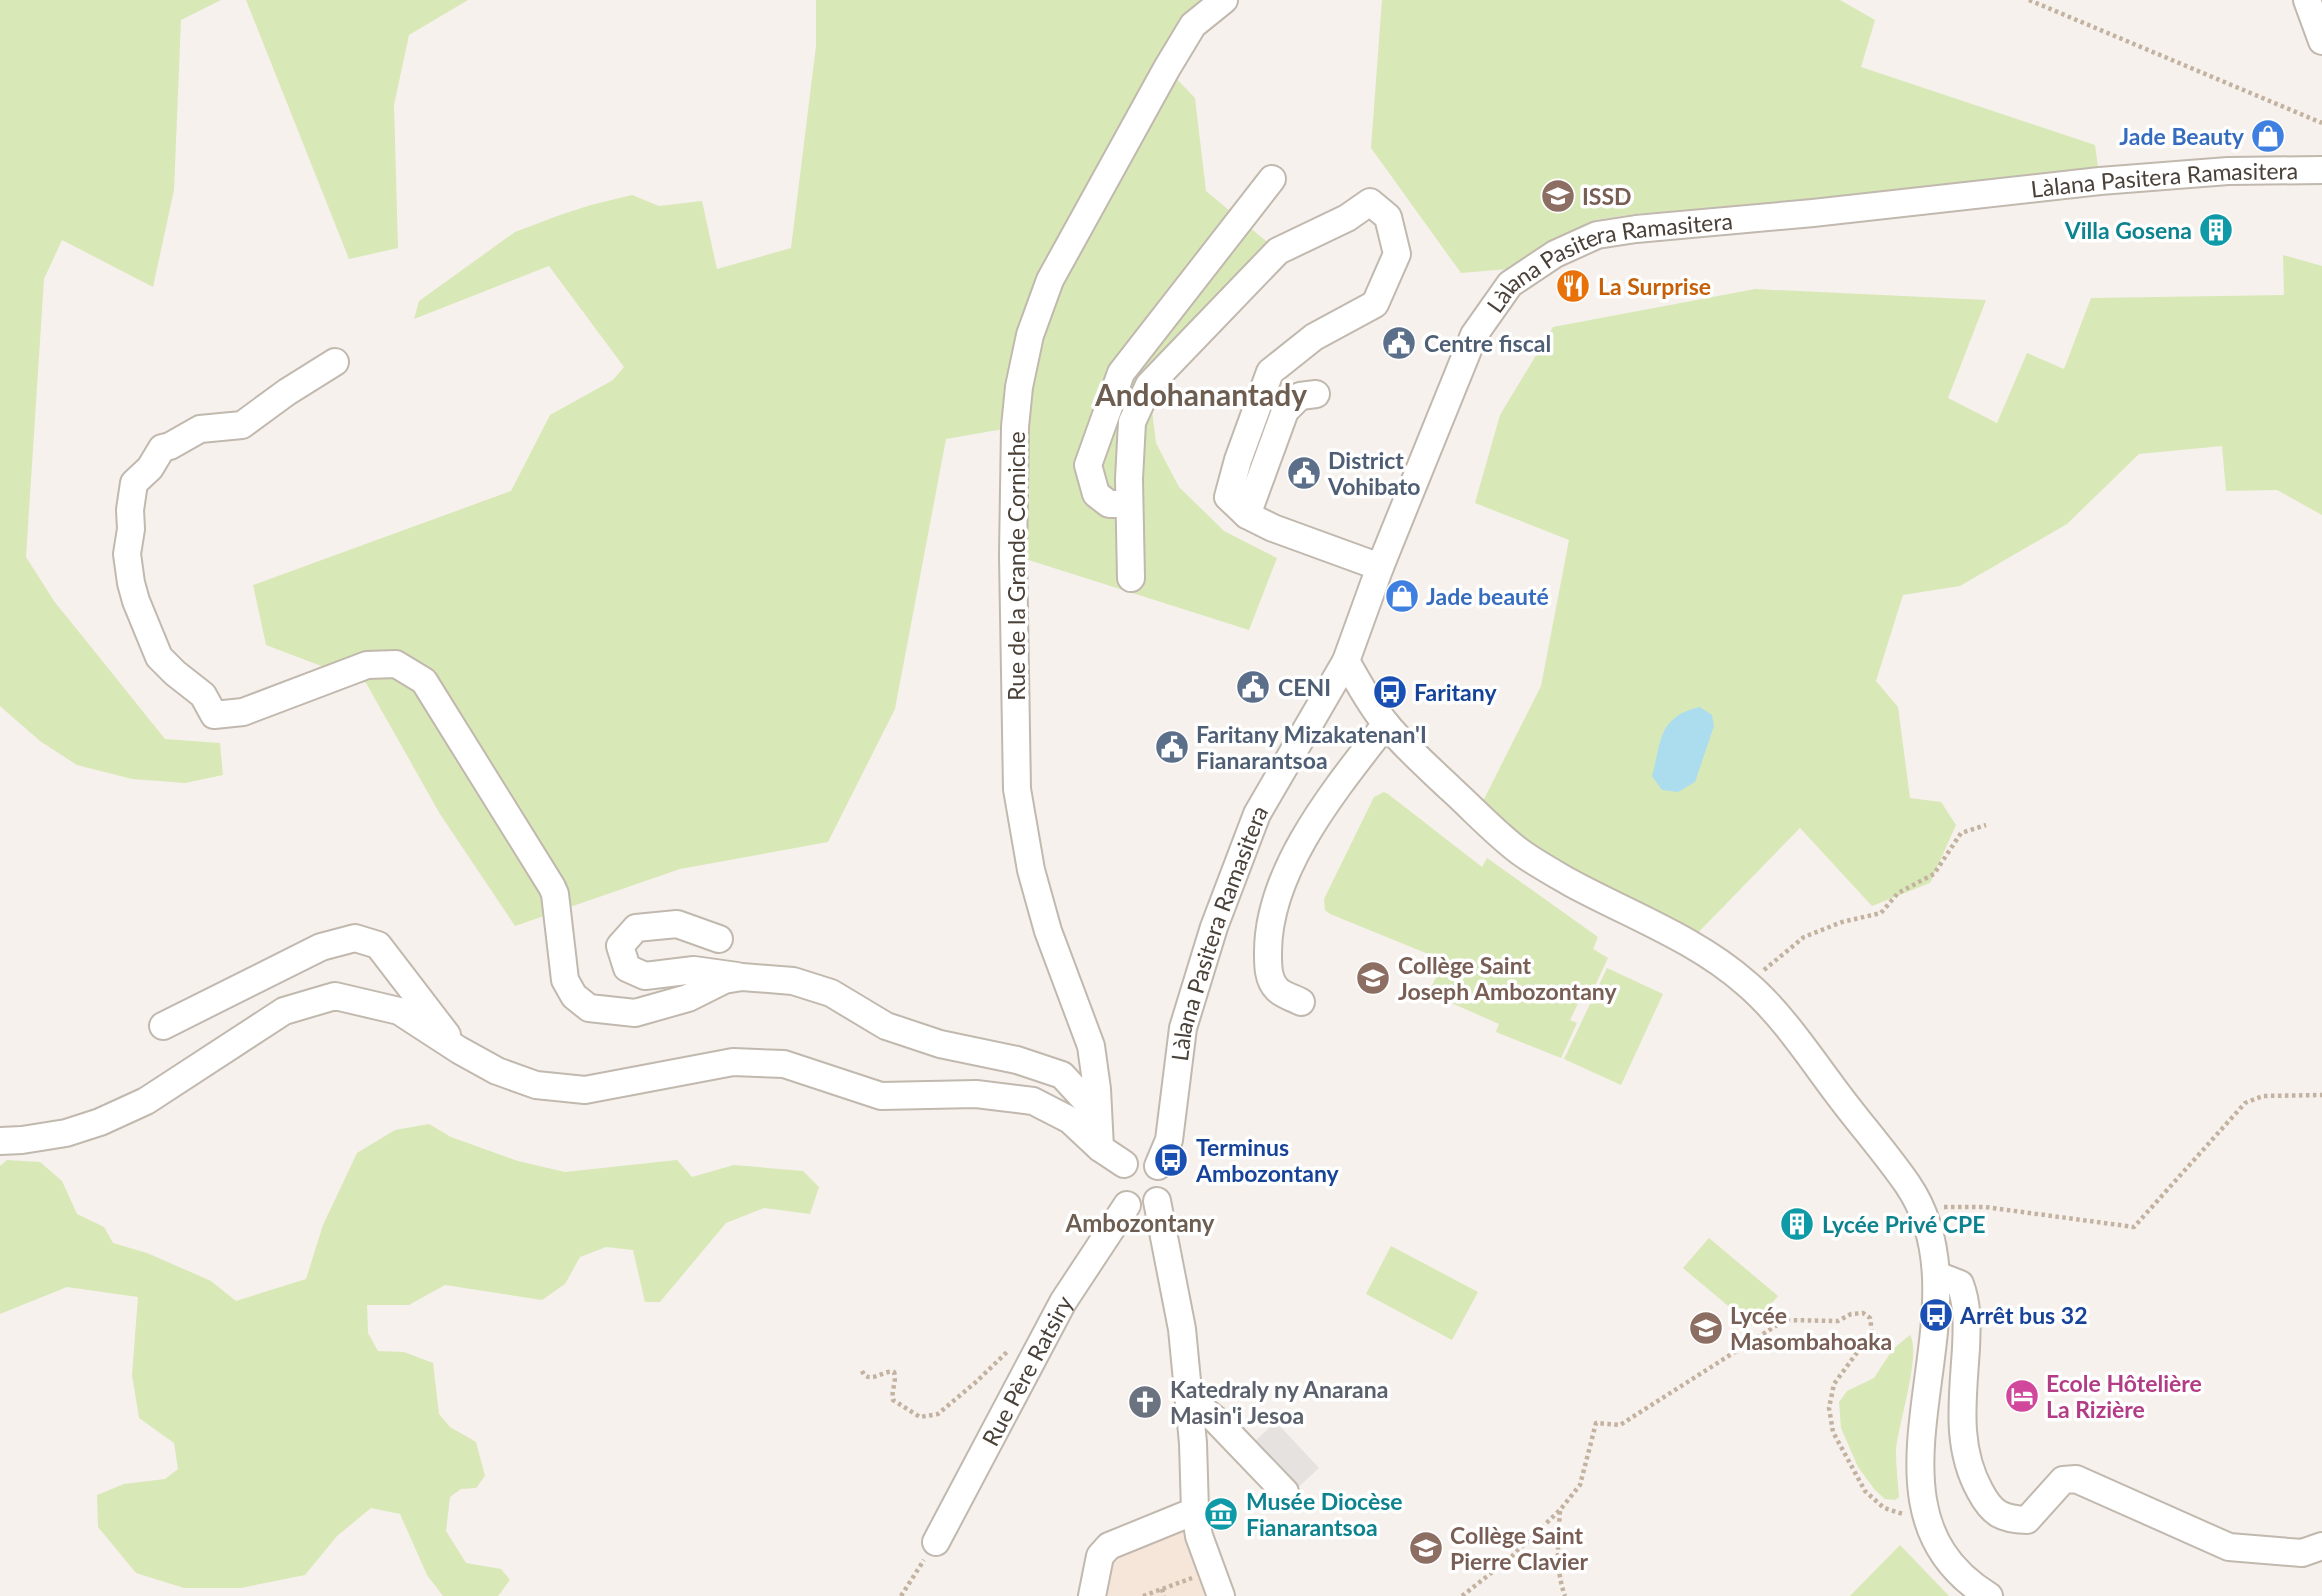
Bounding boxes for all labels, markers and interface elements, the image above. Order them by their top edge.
shop icon: Jade Beauty [2249,117,2287,155]
place label: Jade Beauty [2119,122,2245,150]
street label: Làlana Pasitera Ramasitera [2029,156,2298,203]
school or university icon: ISSD [1539,177,1577,215]
place label: ISSD [1582,182,1632,210]
street label: Làlana Pasitera Ramasitera [1480,206,1734,318]
building icon: Villa Gosena [2197,211,2235,249]
place label: Villa Gosena [2064,216,2192,244]
restaurant icon: La Surprise [1554,267,1592,305]
place label: La Surprise [1598,272,1711,300]
public building icon: Centre fiscal [1380,324,1418,362]
place label: Centre fiscal [1424,329,1551,357]
district label: Andohanantady [1094,376,1307,412]
street label: Rue de la Grande Corniche [1002,431,1030,701]
place label: District Vohibato [1327,446,1420,500]
public building icon: District Vohibato [1285,454,1323,492]
shop icon: Jade beauté [1383,577,1421,615]
place label: Jade beauté [1426,582,1549,610]
public building icon: CENI [1234,668,1272,706]
place label: CENI [1278,673,1331,701]
bus stop icon: Faritany [1371,673,1409,711]
place label: Faritany [1414,678,1497,706]
place label: Faritany Mizakatenan'I Fianarantsoa [1196,720,1427,774]
public building icon: Faritany Mizakatenan'I Fianarantsoa [1153,728,1191,766]
street label: Làlana Pasitera Ramasitera [1165,800,1273,1063]
place label: Collège Saint Joseph Ambozontany [1398,951,1617,1005]
school or university icon: Collège Saint Joseph Ambozontany [1354,959,1392,997]
place label: Terminus Ambozontany [1195,1133,1340,1187]
bus stop icon: Terminus Ambozontany [1152,1141,1190,1179]
building icon: Lycée Privé CPE [1778,1205,1816,1243]
district label: Ambozontany [1065,1208,1215,1237]
place label: Lycée Privé CPE [1822,1210,1985,1238]
street label: Rue Père Ratsiry [976,1291,1078,1450]
bus stop icon: Arrêt bus 32 [1917,1296,1955,1334]
place label: Lycée Masombahoaka [1730,1301,1892,1355]
place label: Arrêt bus 32 [1959,1301,2088,1329]
school or university icon: Lycée Masombahoaka [1687,1309,1725,1347]
place label: Ecole Hôtelière La Rizière [2046,1369,2202,1423]
place label: Katedraly ny Anarana Masin'i Jesoa [1170,1375,1388,1429]
hotel icon: Ecole Hôtelière La Rizière [2003,1377,2041,1415]
church icon: Katedraly ny Anarana Masin'i Jesoa [1126,1383,1164,1421]
place label: Musée Diocèse Fianarantsoa [1246,1487,1403,1541]
museum icon: Musée Diocèse Fianarantsoa [1202,1495,1240,1533]
place label: Collège Saint Pierre Clavier [1450,1521,1589,1575]
school or university icon: Collège Saint Pierre Clavier [1407,1529,1445,1567]

